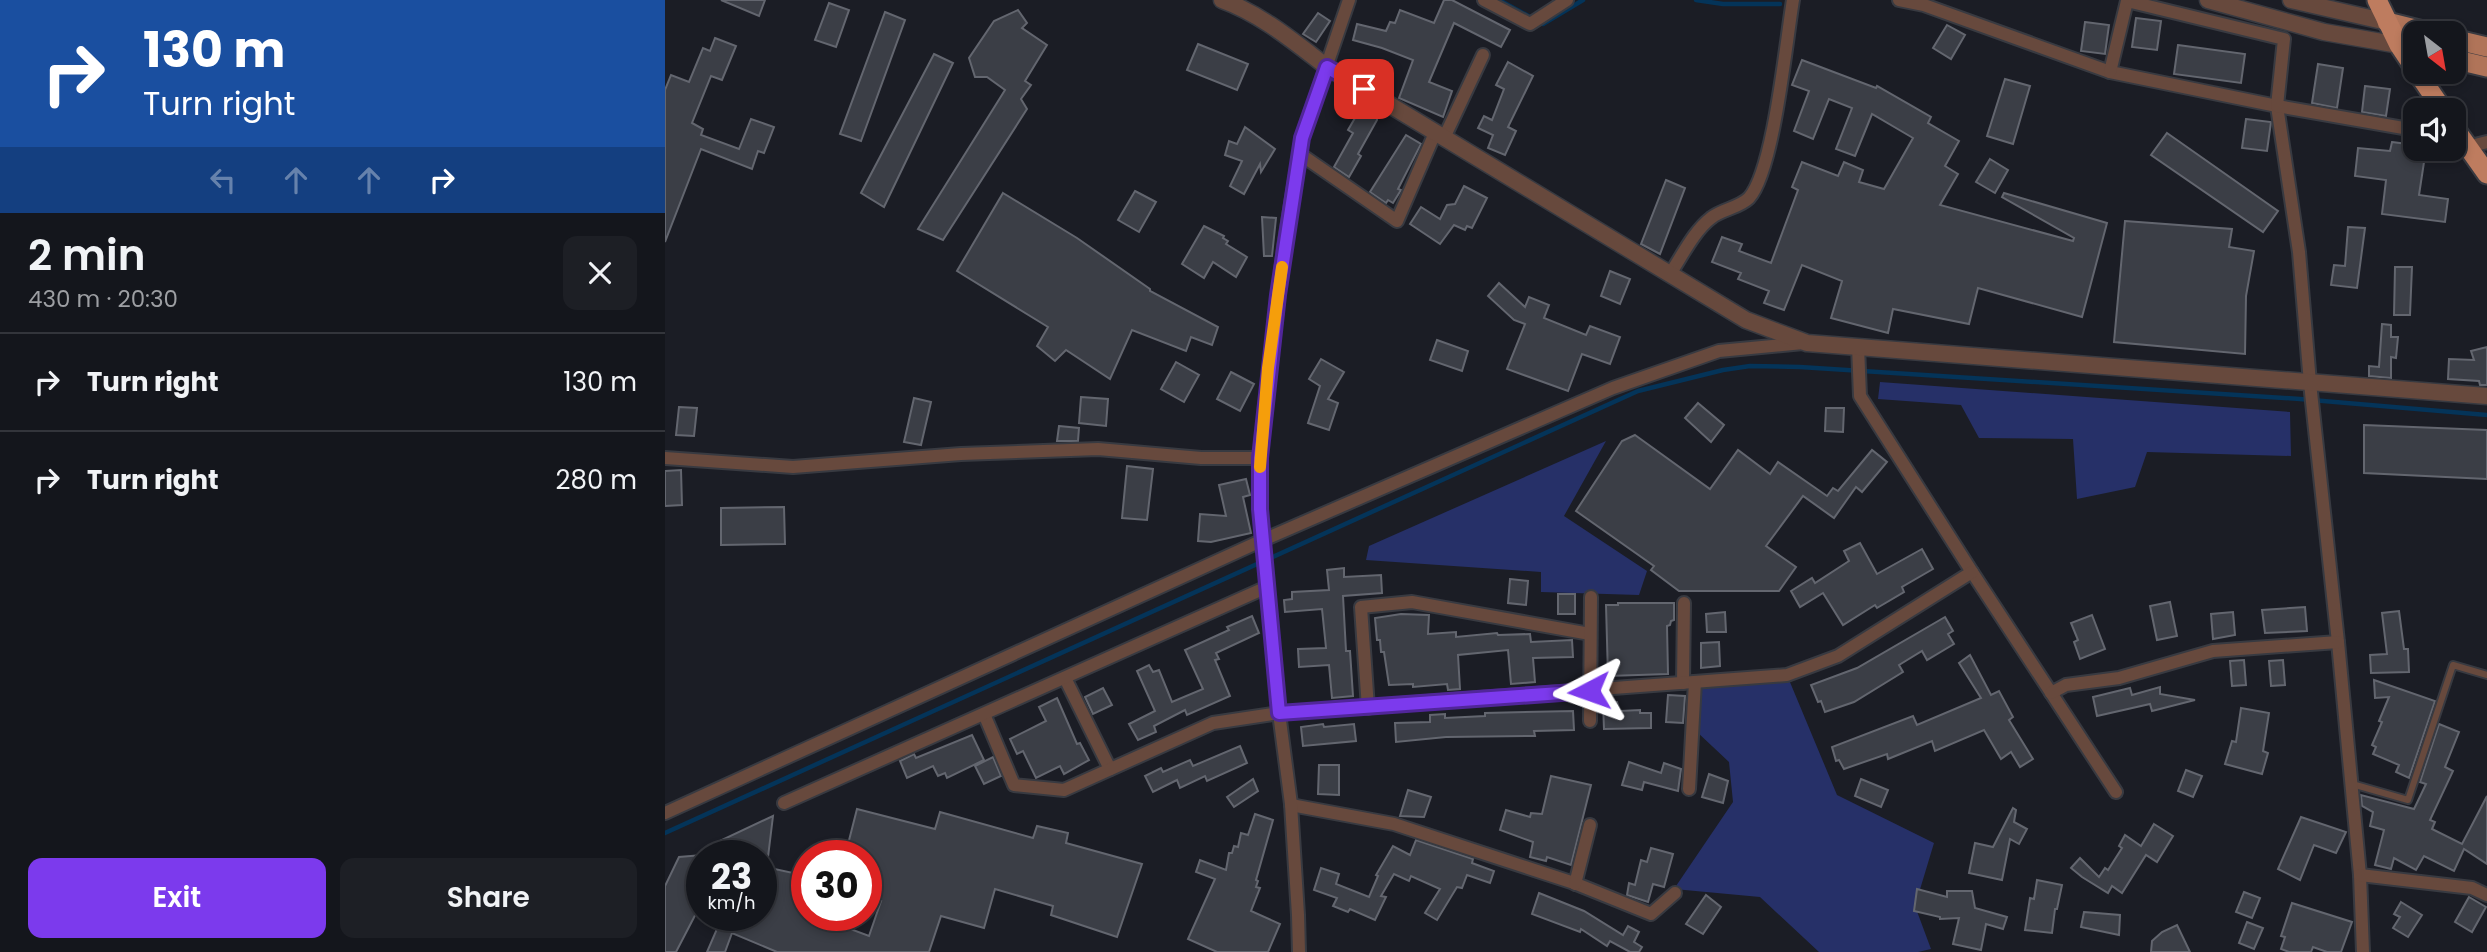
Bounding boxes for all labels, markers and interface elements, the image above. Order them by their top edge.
text: 130 m [143,16,285,84]
north arrow [2403,21,2466,84]
map controls [2403,21,2466,161]
icon: right [28,28,119,119]
pin [1334,59,1394,119]
icon: arrive [1345,70,1383,108]
text: Turn right [143,81,295,126]
button: sound [2403,98,2466,161]
icon: left [204,161,242,199]
icon: ahead [277,161,315,199]
icon: ahead [350,161,388,199]
icon: right [423,161,461,199]
text: 2 min [28,226,146,285]
button: close [563,236,637,310]
text: 430 m · 20:30 [28,283,178,315]
icon: right [28,363,66,401]
text: Turn right [87,364,219,400]
text: 130 m [563,364,637,400]
icon: right [28,461,66,499]
text: Turn right [87,462,219,498]
text: 280 m [556,462,637,498]
position arrow [1552,654,1626,728]
speed limit sign: 30 [791,840,882,931]
text: 23 [711,852,752,901]
button: Exit [28,858,326,938]
button: Share [340,858,637,938]
text: km/h [708,890,755,915]

